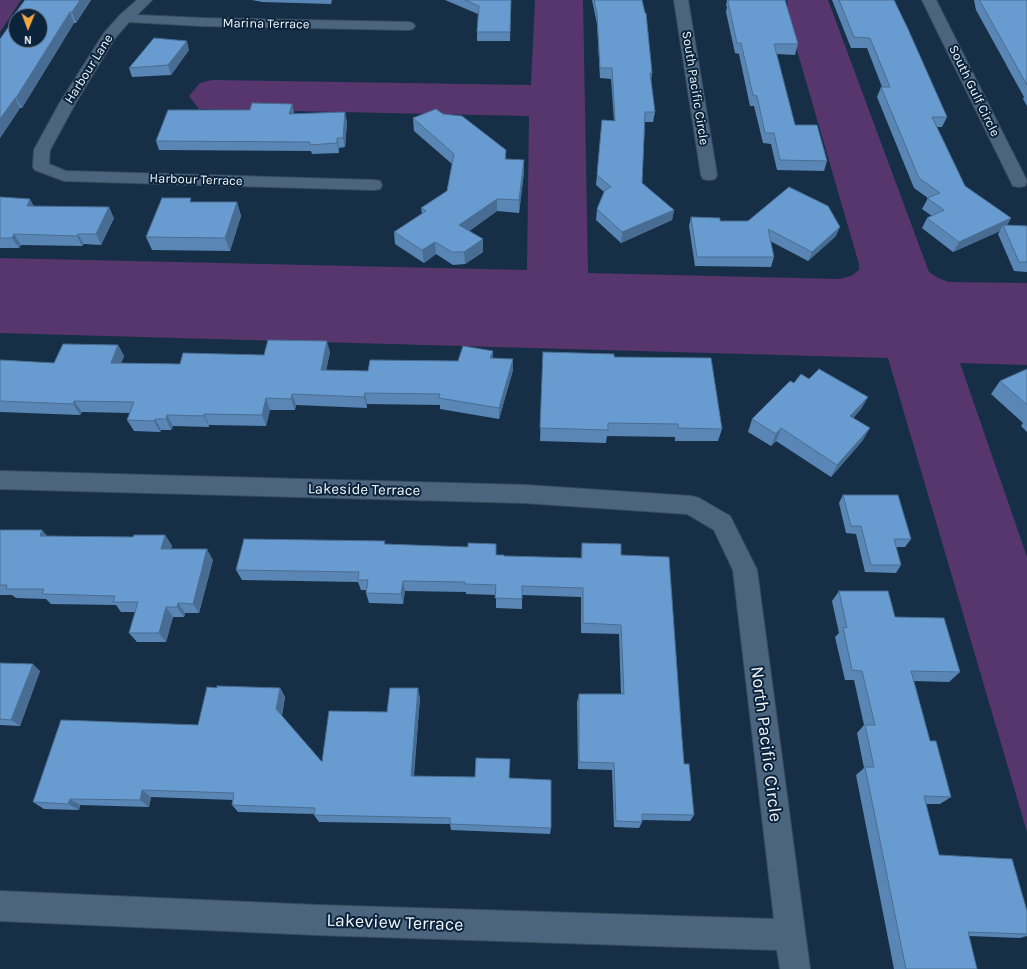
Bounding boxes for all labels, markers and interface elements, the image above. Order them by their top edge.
north arrow [8,8,48,48]
street label: Marina Terrace [222,15,310,33]
street label: South Pacific Circle [678,30,712,146]
street label: Harbour Lane [62,31,116,107]
text: N [24,33,32,46]
street label: South Gulf Circle [945,43,1003,139]
street label: Harbour Terrace [149,171,243,189]
street label: Lakeside Terrace [308,480,420,500]
street label: North Pacific Circle [746,665,786,823]
street label: Lakeview Terrace [326,910,464,936]

